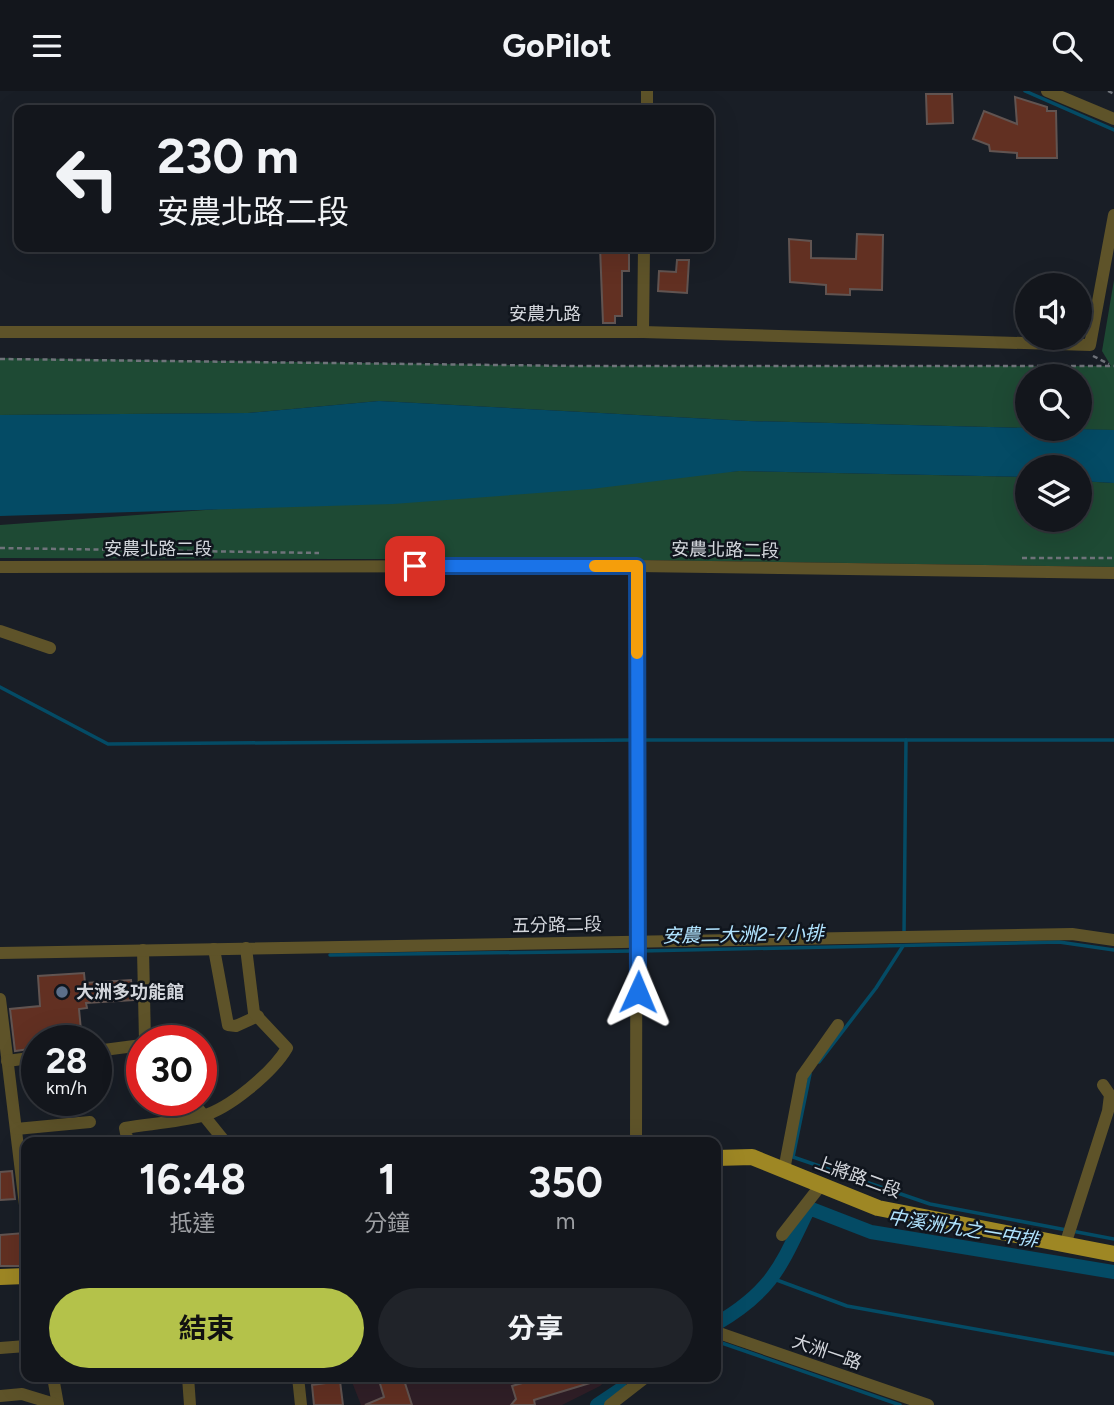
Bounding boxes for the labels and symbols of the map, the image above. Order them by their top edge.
street label: 安農九路 [509,303,581,325]
pin [385,536,445,596]
street label: 安農北路二段 [104,538,212,560]
street label: 安農北路二段 [671,538,779,562]
street label: 五分路二段 [512,913,602,937]
water label: 安農二大洲2-7小排 [662,922,827,947]
position arrow [601,955,675,1029]
place label: 大洲多功能館 [76,981,184,1003]
marker: 大洲多功能館 [54,984,70,1000]
speed limit sign: 30 [126,1025,217,1116]
street label: 上將路二段 [812,1151,904,1203]
water label: 中溪洲九之一中排 [886,1205,1043,1252]
street label: 大洲一路 [789,1330,865,1374]

